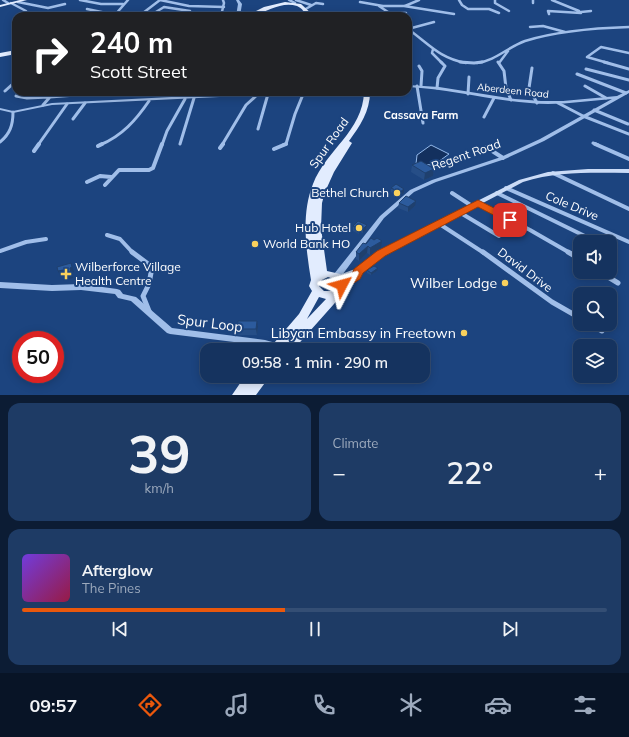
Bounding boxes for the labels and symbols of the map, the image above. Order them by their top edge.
street label: Aberdeen Road [476,80,550,101]
district label: Cassava Farm [384,108,458,122]
street label: Spur Road [306,114,352,171]
street label: Regent Road [429,136,502,173]
place label: Bethel Church [311,185,389,200]
marker: Bethel Church [392,188,402,198]
street label: Cole Drive [543,188,601,223]
pin [493,203,527,237]
place label: Hub Hotel [295,220,351,235]
marker: Hub Hotel [354,223,364,233]
place label: World Bank HO [263,236,350,251]
marker: World Bank HO [250,239,260,249]
street label: David Drive [495,244,556,295]
place label: Wilberforce Village Health Centre [75,259,181,288]
position arrow [321,264,363,306]
marker: Wilberforce Village Health Centre [60,268,72,280]
place label: Wilber Lodge [410,274,497,292]
marker: Wilber Lodge [500,278,510,288]
street label: Spur Loop [176,310,244,336]
place label: Libyan Embassy in Freetown [271,324,456,342]
marker: Libyan Embassy in Freetown [459,328,469,338]
speed limit sign: 50 [12,331,64,383]

